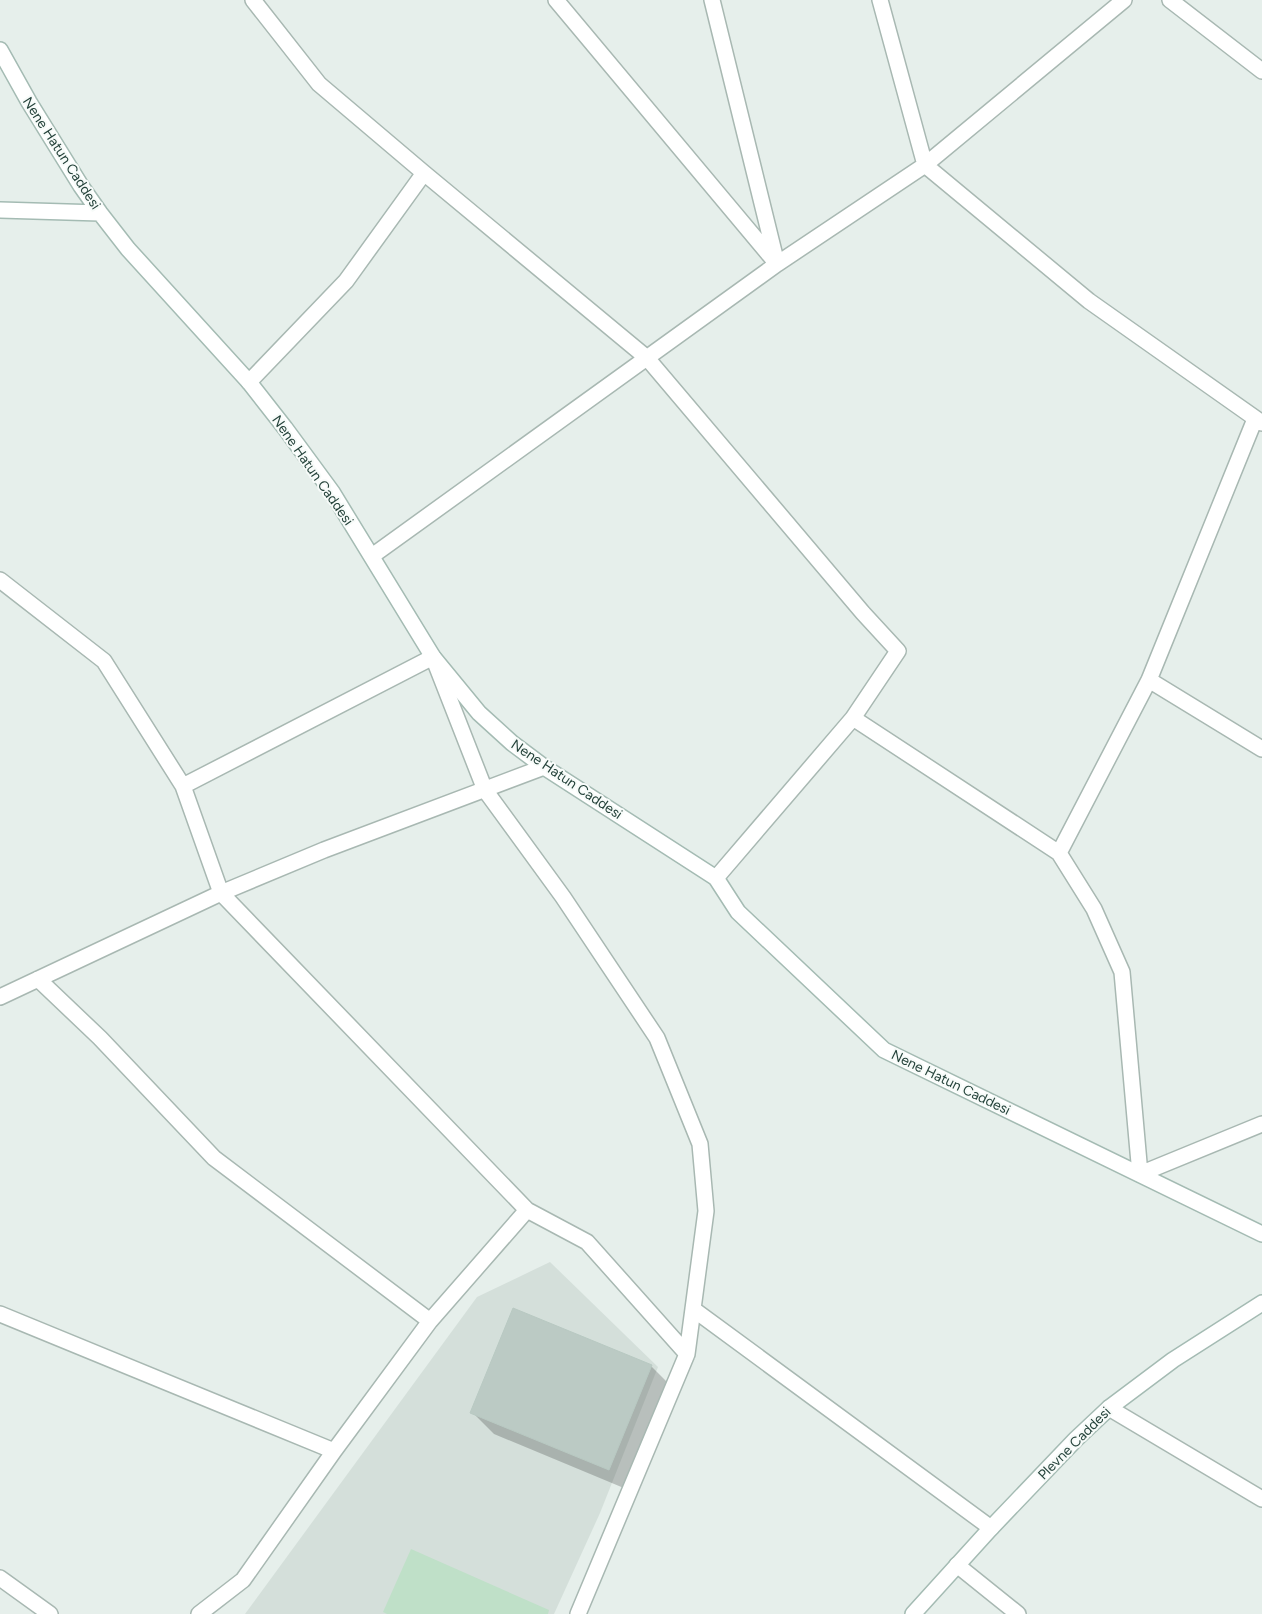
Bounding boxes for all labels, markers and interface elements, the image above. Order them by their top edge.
street label: Nene Hatun Caddesi [19,94,104,213]
street label: Nene Hatun Caddesi [268,412,357,529]
street label: Nene Hatun Caddesi [508,736,626,823]
street label: Nene Hatun Caddesi [888,1046,1013,1119]
street label: Plevne Caddesi [1034,1403,1114,1483]

